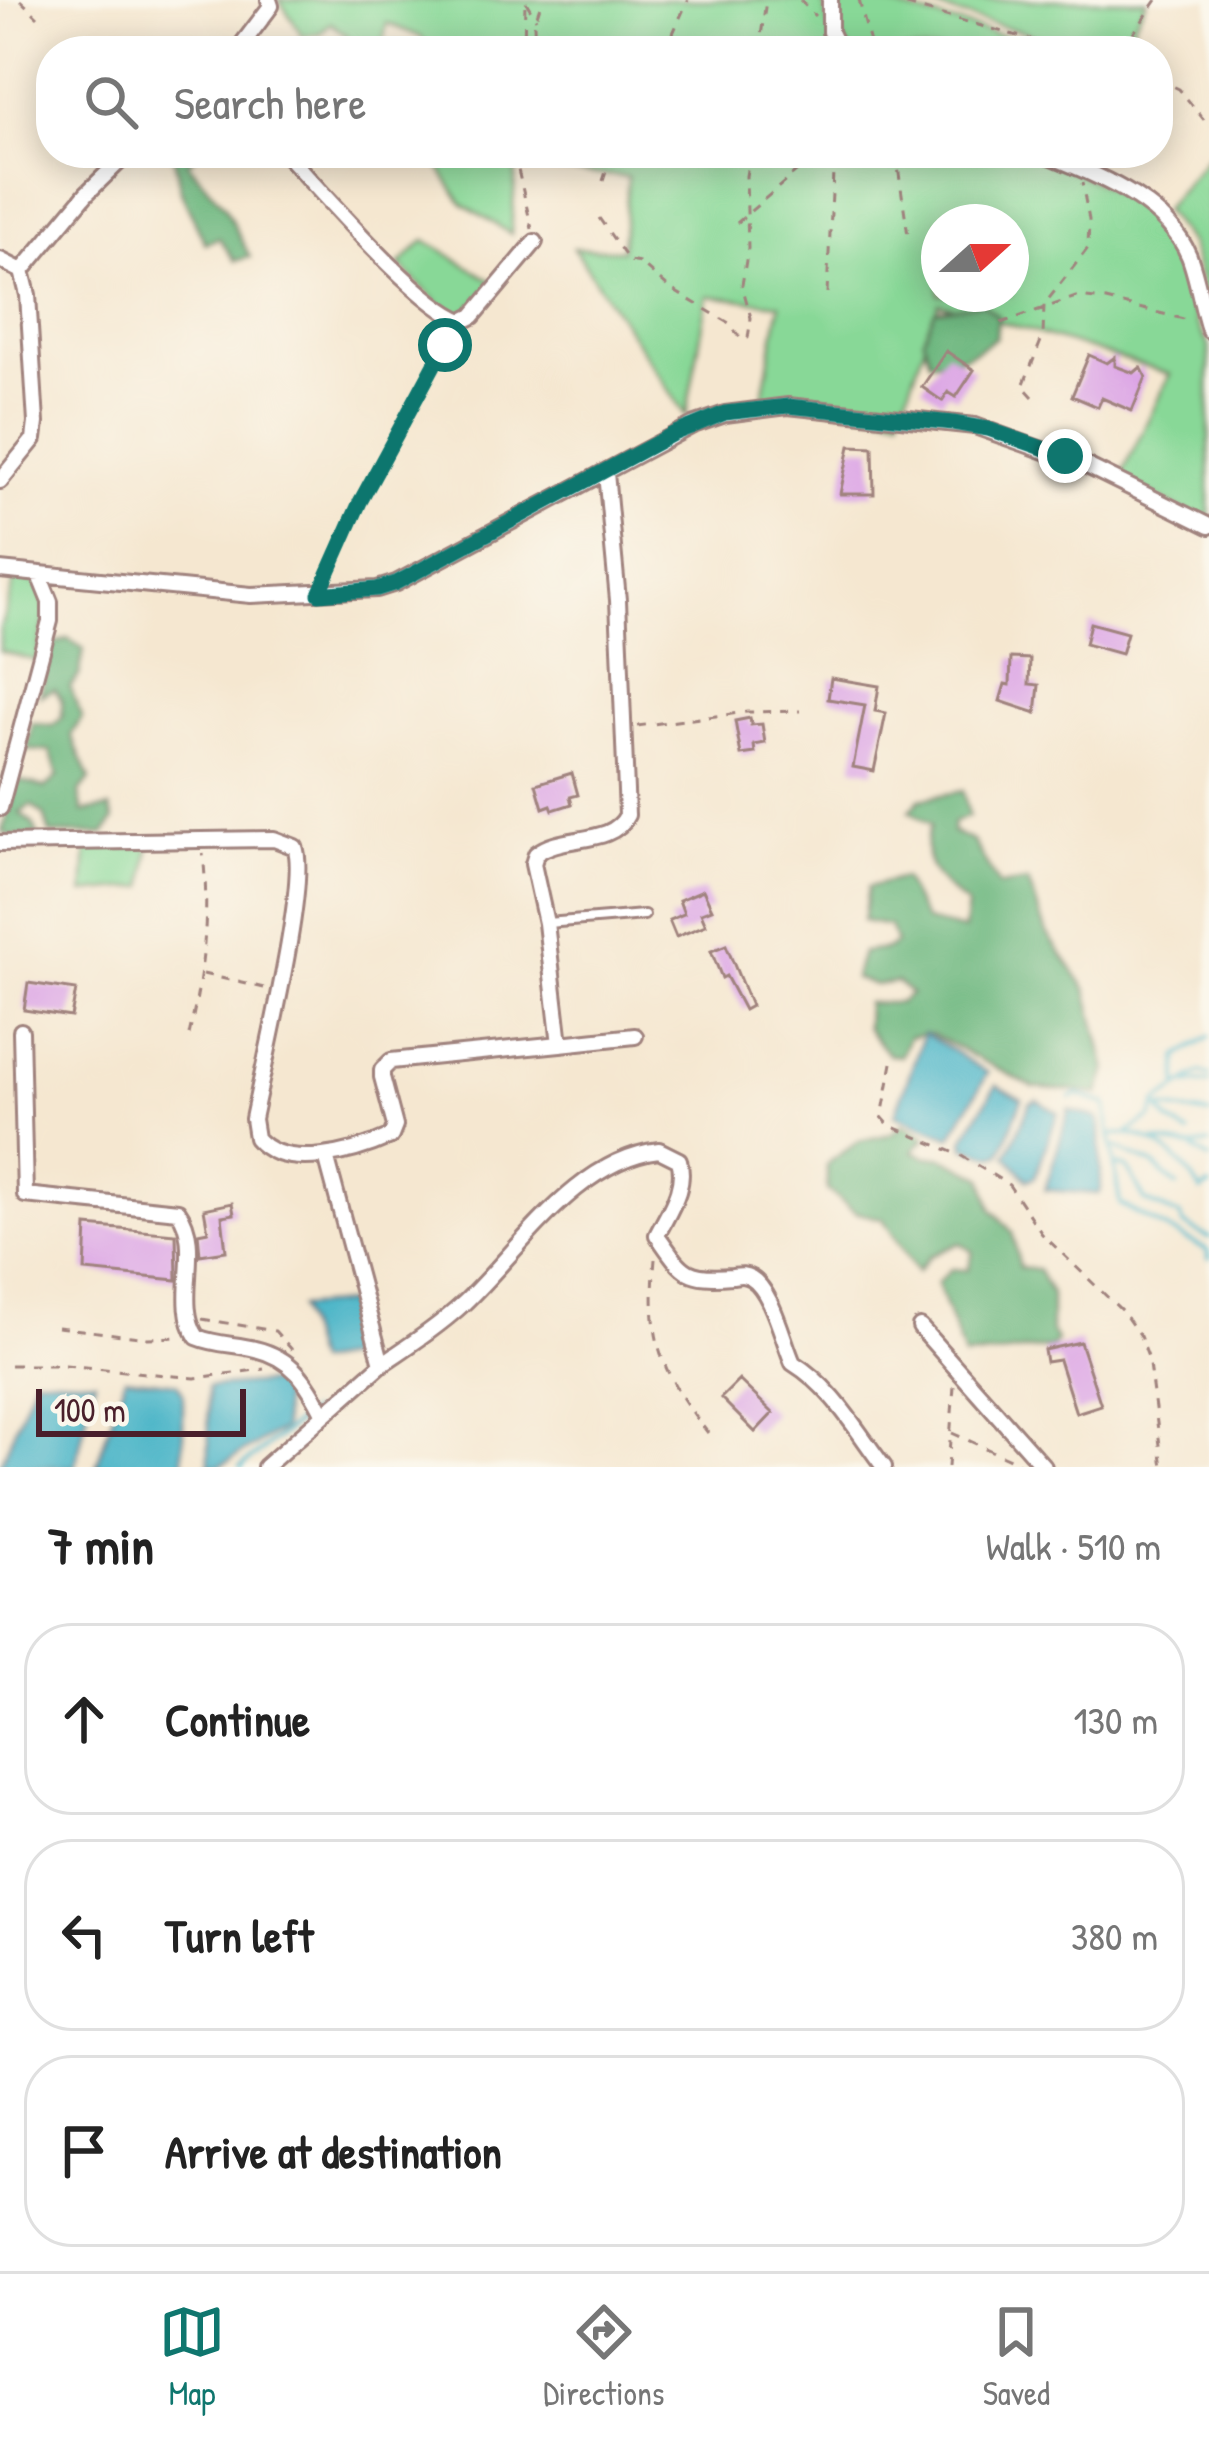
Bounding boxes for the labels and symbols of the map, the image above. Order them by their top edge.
north arrow [921,204,1029,312]
route start [418,318,472,372]
route end [1038,429,1092,483]
scale bar [36,1383,246,1436]

